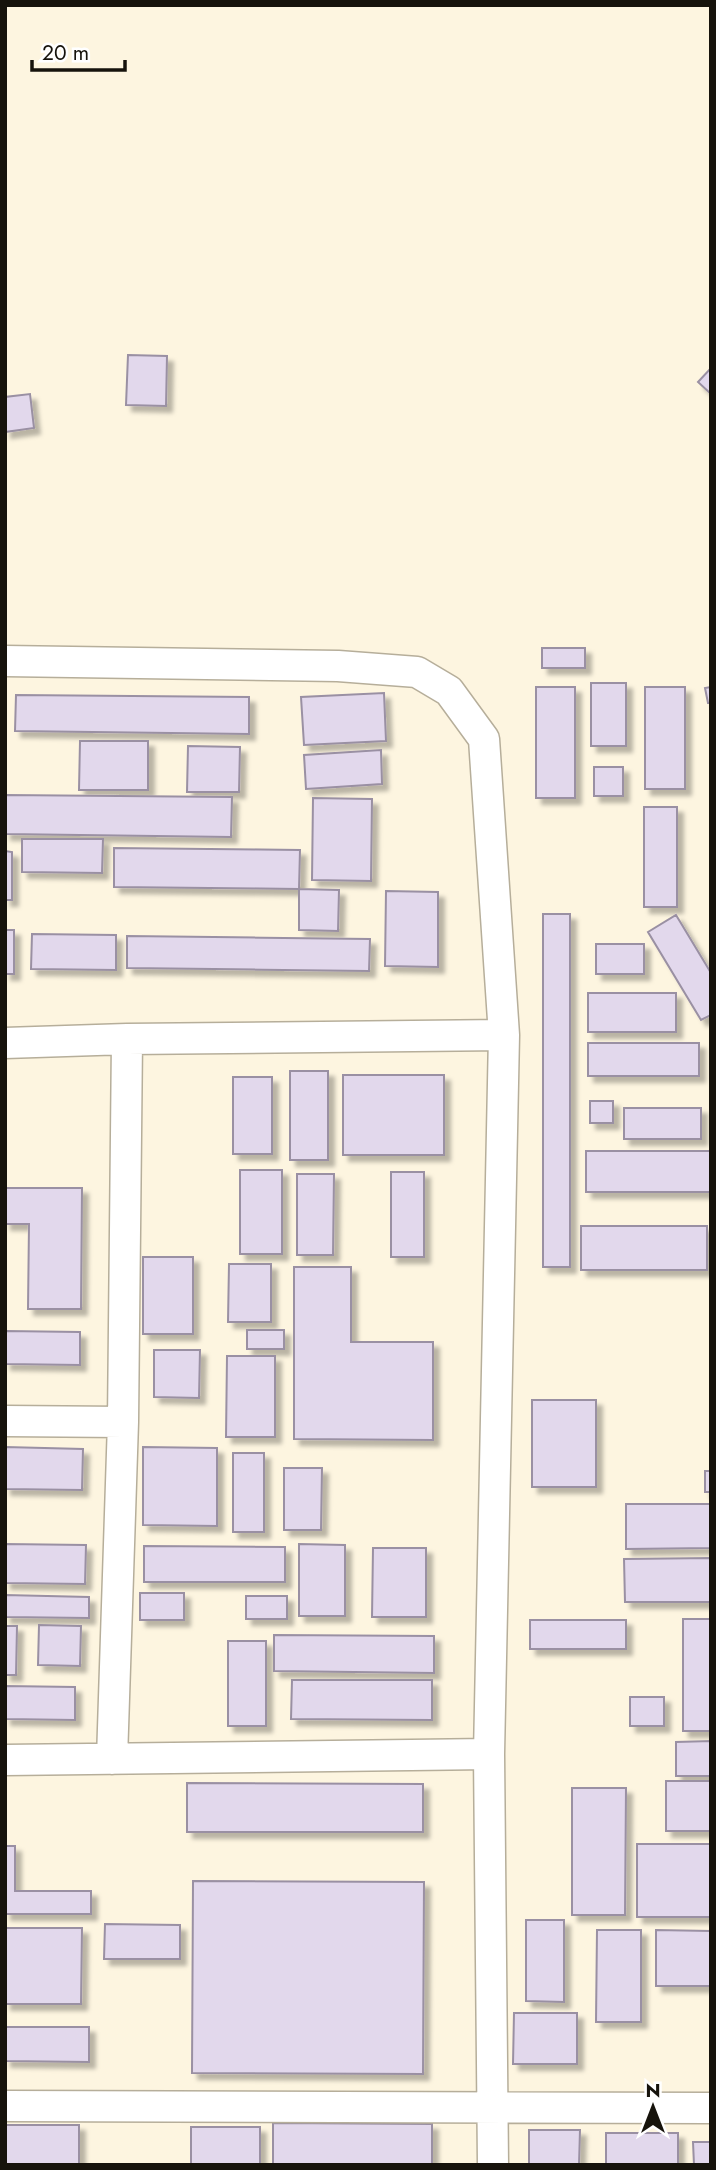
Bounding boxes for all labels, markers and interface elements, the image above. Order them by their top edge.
scale bar [32,28,124,72]
text: 20 m [42,38,89,68]
north arrow [618,2072,688,2142]
text: N [645,2077,661,2104]

